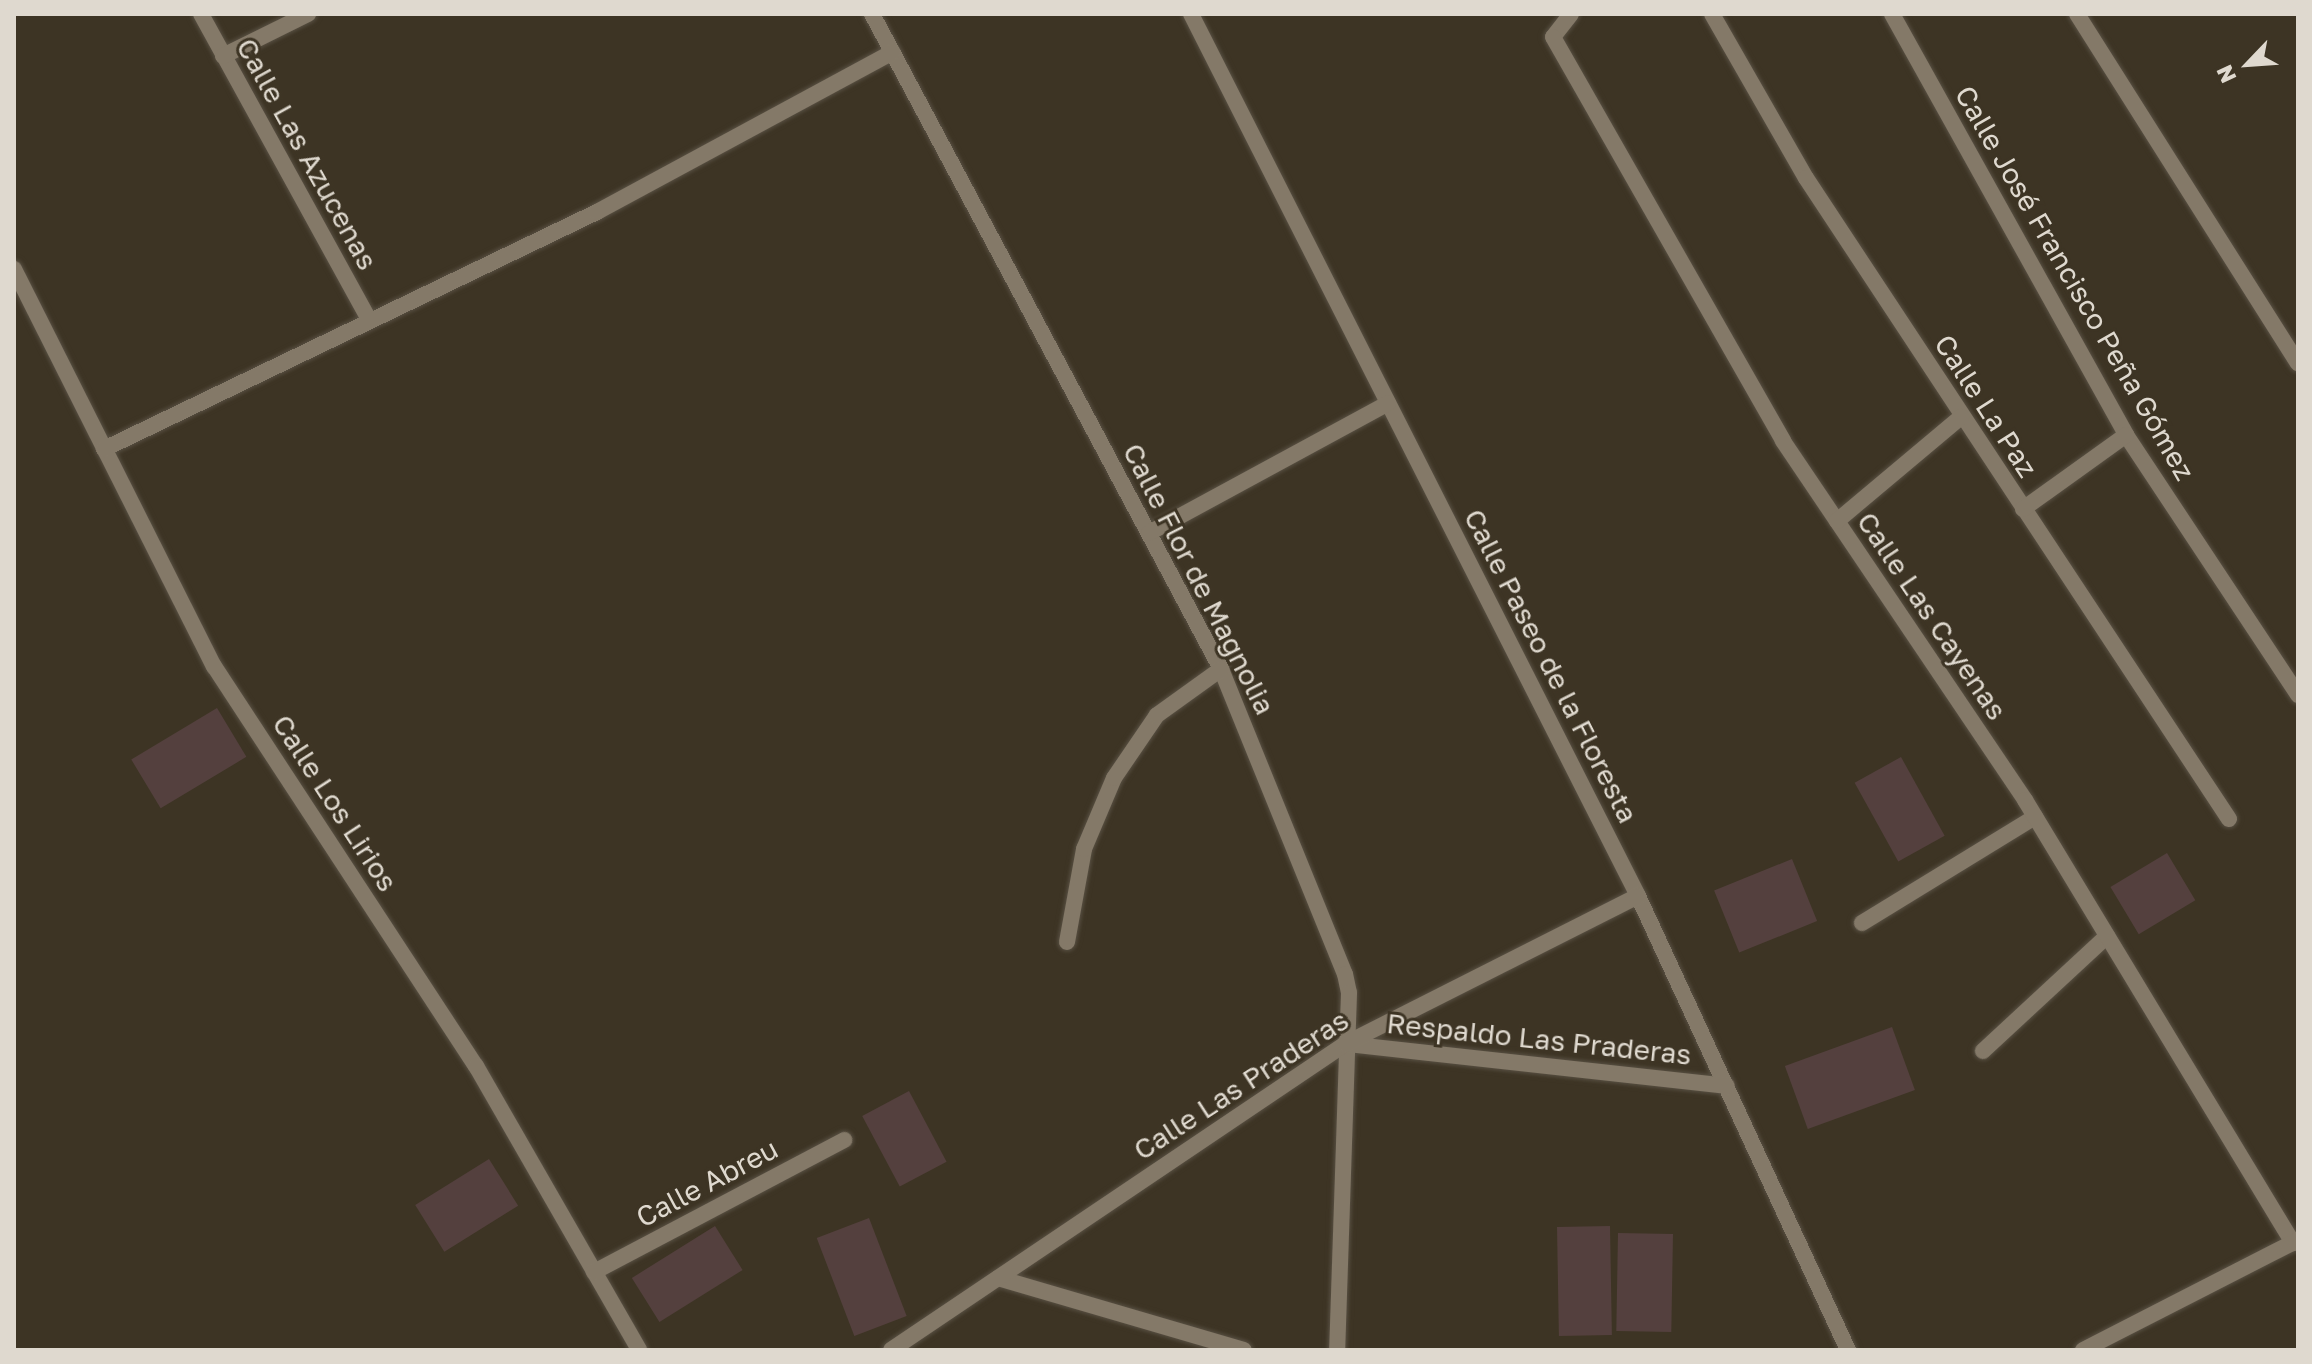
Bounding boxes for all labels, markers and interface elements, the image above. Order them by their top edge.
north arrow [2208,24,2288,104]
street label: Calle Las Azucenas [229,32,385,276]
text: N [2210,61,2242,88]
street label: Calle José Francisco Peña Gómez [1948,80,2202,486]
street label: Calle La Paz [1928,329,2044,483]
street label: Calle Flor de Magnolia [1116,438,1282,720]
street label: Calle Paseo de la Floresta [1457,504,1645,828]
street label: Calle Las Cayenas [1850,506,2014,726]
street label: Calle Los Lirios [265,708,405,898]
street label: Calle Las Praderas [1127,1003,1355,1167]
street label: Respaldo Las Praderas [1385,1006,1693,1072]
street label: Calle Abreu [630,1132,784,1234]

